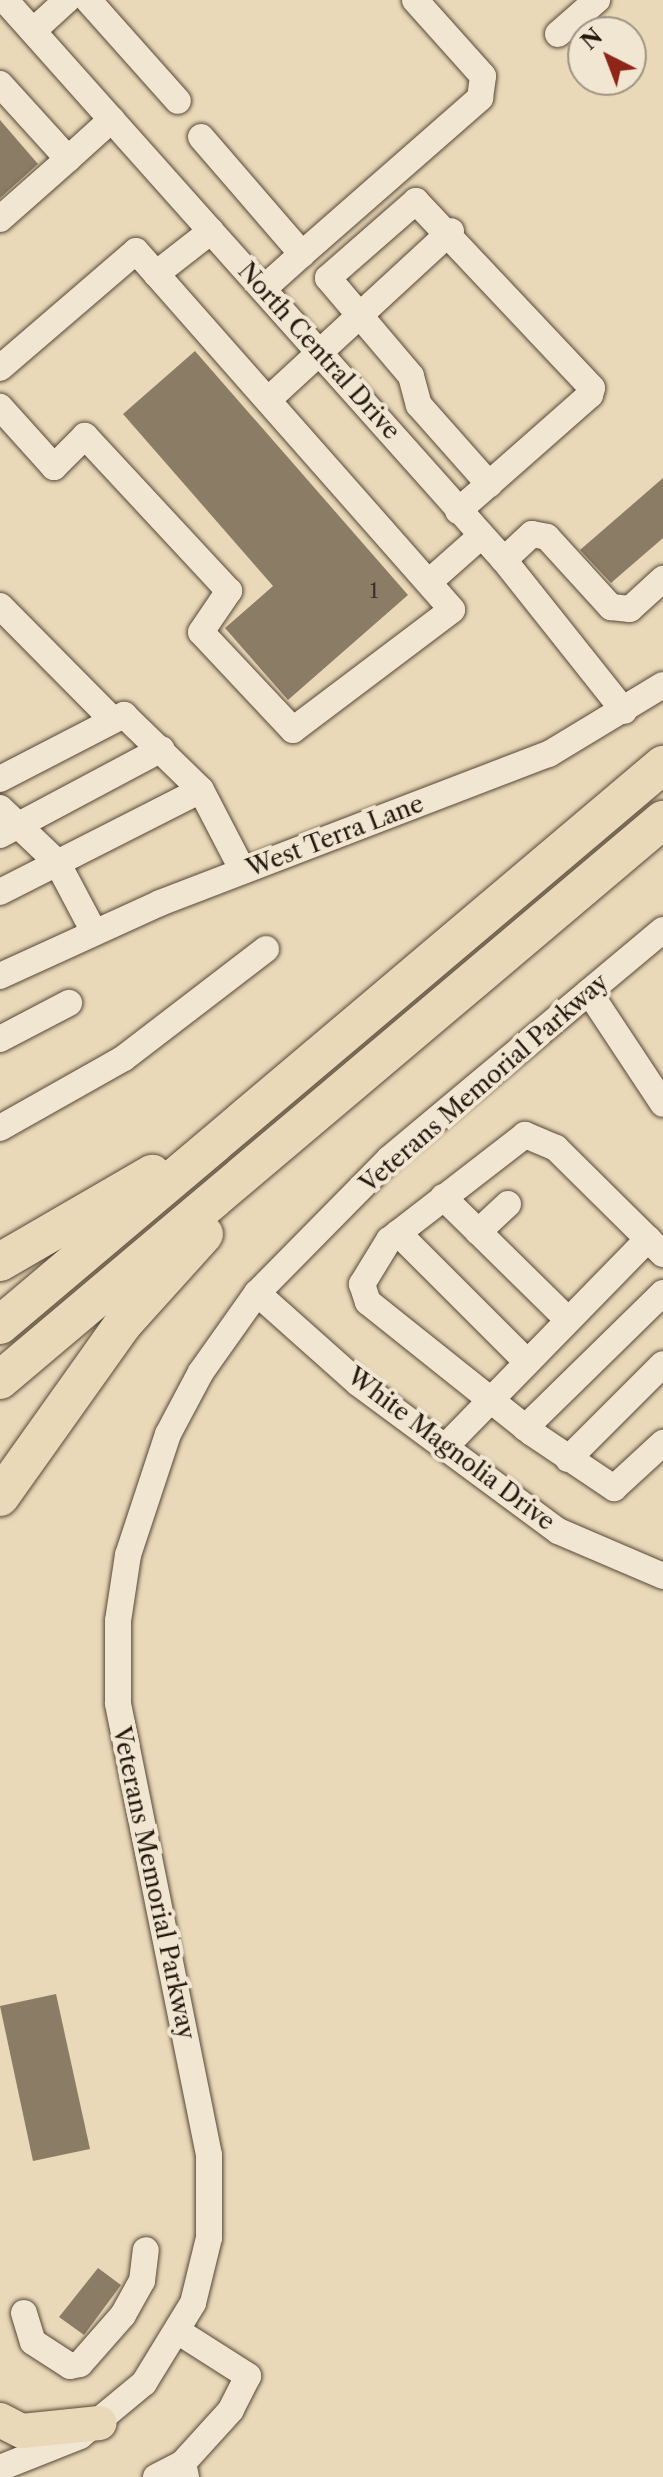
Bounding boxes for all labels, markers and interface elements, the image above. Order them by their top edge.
north arrow [567,16,647,96]
text: N [576,23,608,56]
street label: North Central Drive [232,257,406,445]
house number: 1 [370,579,378,603]
street label: West Terra Lane [242,789,428,883]
street label: Veterans Memorial Parkway [354,967,614,1199]
street label: White Magnolia Drive [342,1362,560,1536]
street label: Veterans Memorial Parkway [107,1724,201,2042]

